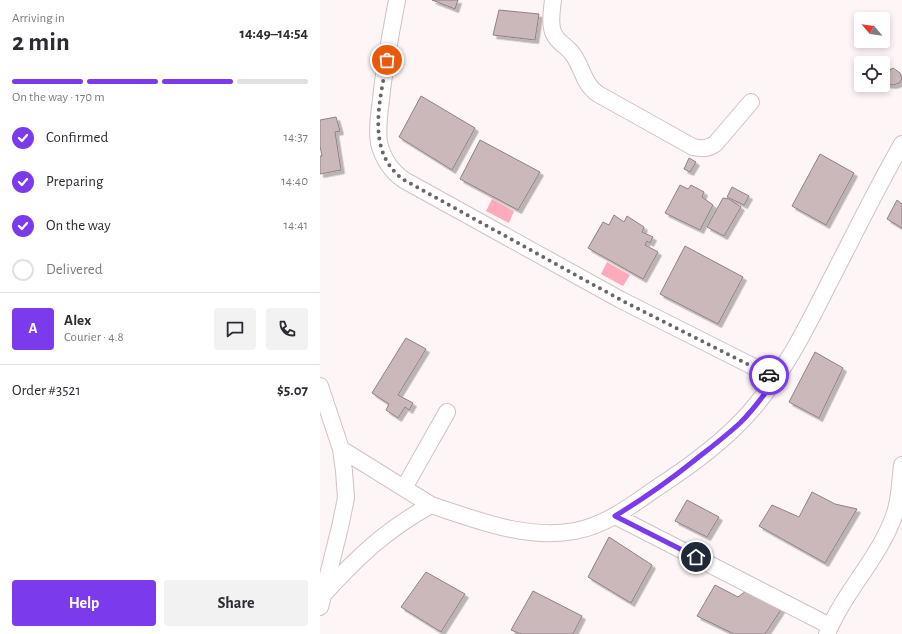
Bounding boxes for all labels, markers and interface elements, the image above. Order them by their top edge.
text: Arriving in [12,12,65,25]
north arrow [854,12,890,48]
map controls [854,12,890,92]
text: 14:49–14:54 [240,26,308,41]
text: 2 min [12,29,70,55]
pin [370,43,404,77]
icon: bag [376,49,398,71]
button: locate [854,56,890,92]
text: On the way · 170 m [12,91,105,104]
icon: check [12,127,34,149]
text: Confirmed [46,130,108,145]
text: 14:37 [284,131,308,144]
icon: check [12,171,34,193]
text: Preparing [46,174,103,189]
text: 14:40 [281,175,308,188]
icon: check [12,215,34,237]
text: On the way [46,218,111,233]
text: 14:41 [284,219,308,232]
text: Delivered [46,262,103,277]
button: chat [214,308,256,350]
button: phone [266,308,308,350]
text: Alex [64,313,91,328]
text: A [28,321,38,336]
text: Courier · 4.8 [64,331,124,344]
courier [749,355,789,395]
icon: car [758,364,780,386]
text: Order #3521 [12,383,81,398]
text: $5.07 [277,383,308,398]
pin [679,540,713,574]
icon: home [685,546,707,568]
button: Help [12,580,156,626]
button: Share [164,580,308,626]

